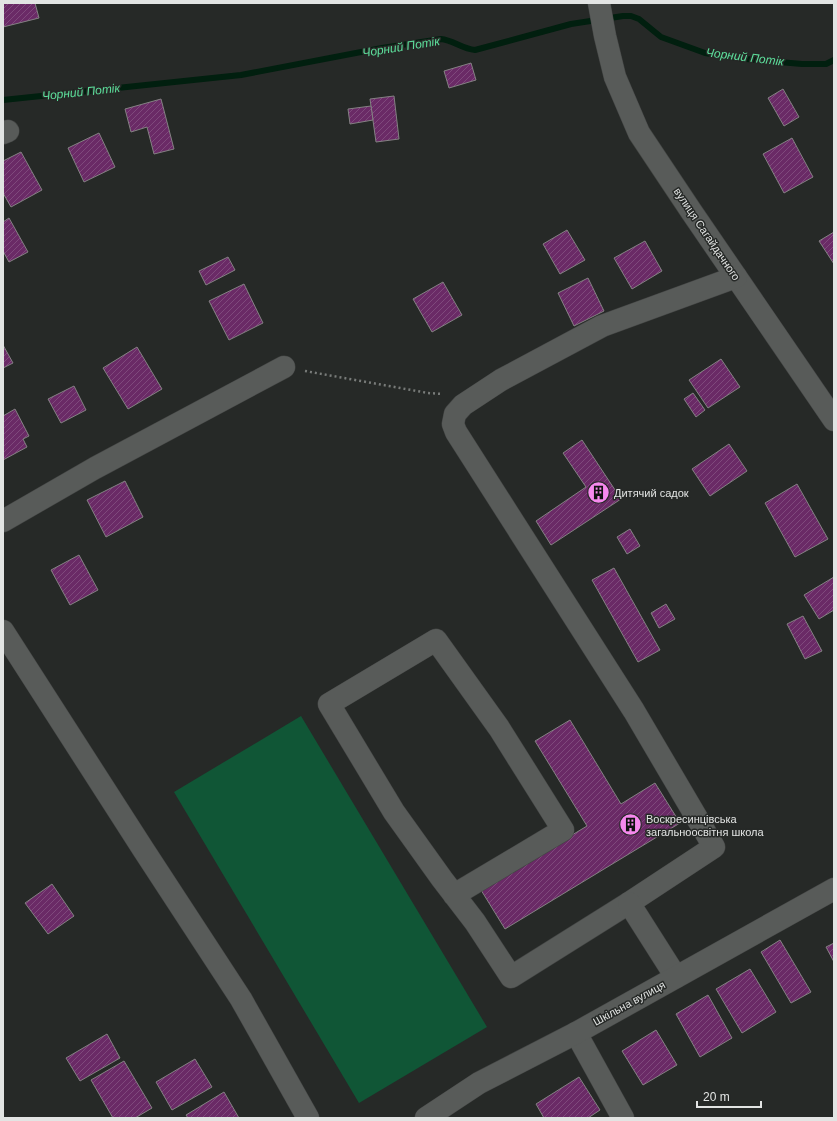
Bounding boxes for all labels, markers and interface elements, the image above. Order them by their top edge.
water label: Чорний Потік [361,34,442,60]
water label: Чорний Потік [705,45,786,69]
water label: Чорний Потік [41,81,122,103]
street label: вулиця Сагайдачного [672,185,742,283]
building icon: Дитячий садок [585,480,611,506]
place label: Дитячий садок [614,487,689,499]
building icon: Воскресинцівська загальноосвітня школа [618,812,644,838]
place label: Воскресинцівська загальноосвітня школа [646,813,764,838]
street label: Шкільна вулиця [591,978,667,1028]
scale bar [697,1083,761,1109]
text: 20 m [703,1090,730,1104]

